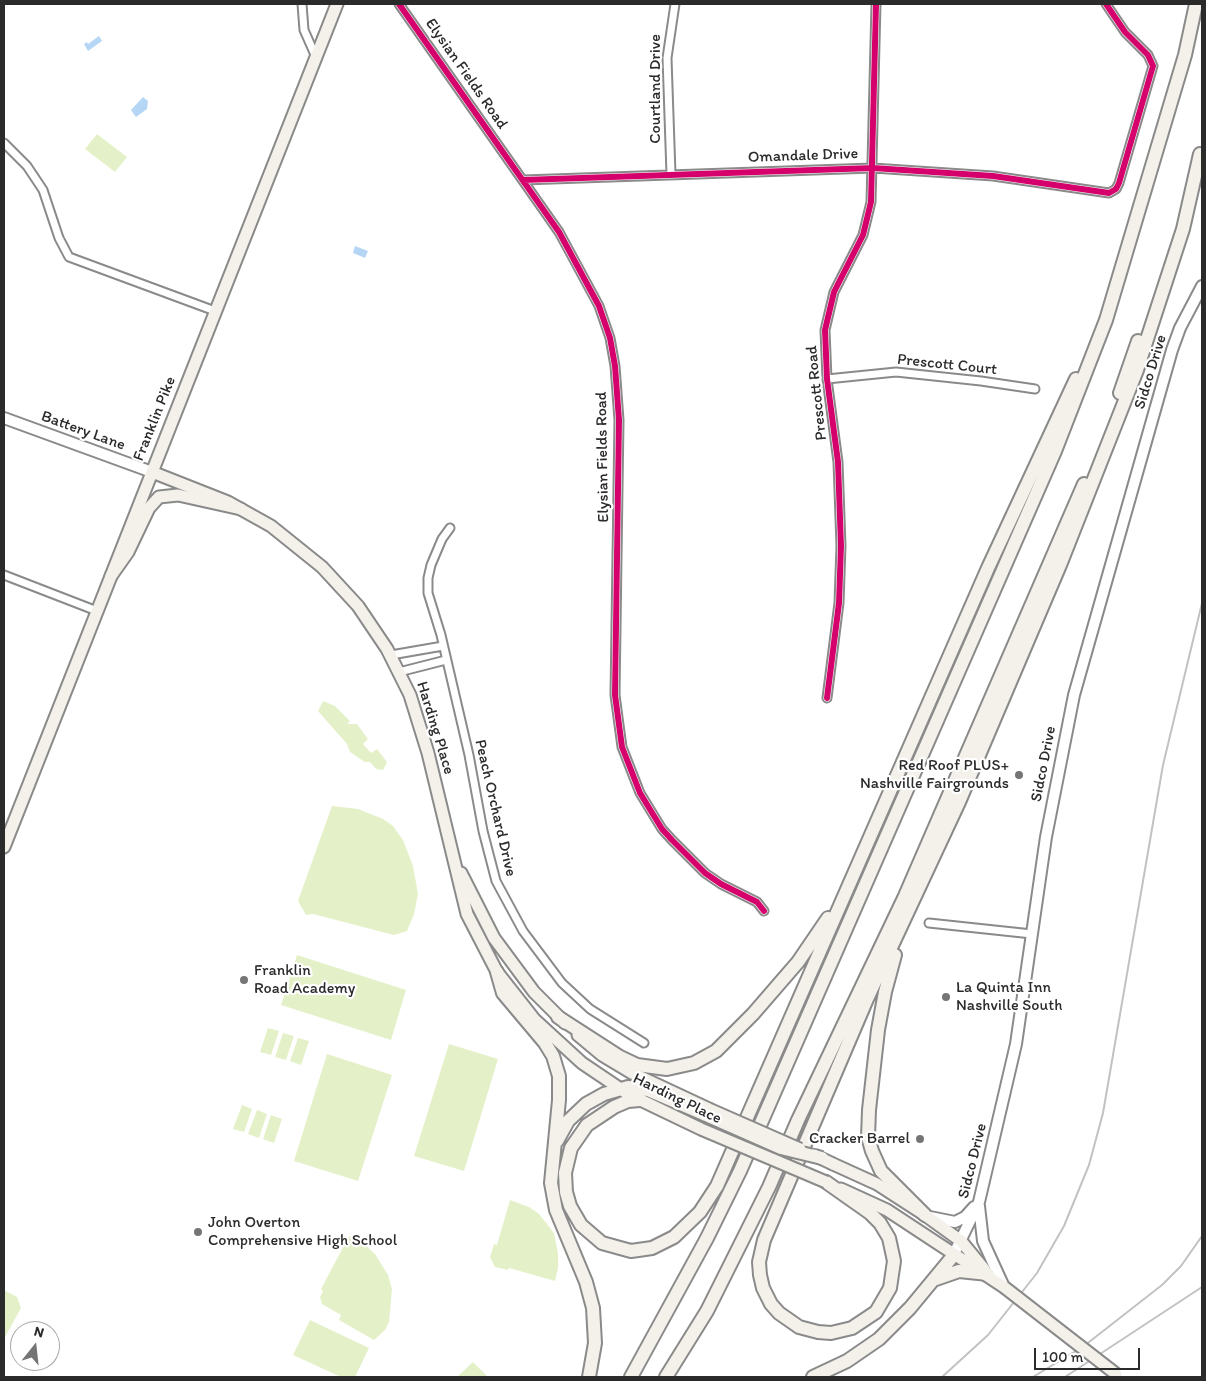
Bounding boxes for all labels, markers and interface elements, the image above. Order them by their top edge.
street label: Elysian Fields Road [421,15,511,133]
street label: Courtland Drive [646,34,666,144]
street label: Omandale Drive [748,144,858,168]
street label: Sidco Drive [1131,332,1171,412]
street label: Prescott Road [802,345,832,441]
street label: Prescott Court [896,350,998,380]
street label: Franklin Pike [129,374,181,464]
street label: Elysian Fields Road [592,391,614,523]
street label: Battery Lane [38,407,128,455]
street label: Harding Place [412,679,458,777]
street label: Sidco Drive [1027,724,1061,804]
street label: Peach Orchard Drive [470,738,520,878]
place label: Red Roof PLUS+ Nashville Fairgrounds [860,756,1009,794]
marker: Red Roof PLUS+ Nashville Fairgrounds [1013,769,1025,781]
place label: Franklin Road Academy [254,961,355,999]
marker: Franklin Road Academy [238,974,250,986]
place label: La Quinta Inn Nashville South [956,978,1062,1016]
marker: La Quinta Inn Nashville South [940,991,952,1003]
street label: Harding Place [630,1069,724,1129]
street label: Sidco Drive [954,1121,992,1201]
place label: Cracker Barrel [809,1129,910,1149]
marker: Cracker Barrel [914,1133,926,1145]
place label: John Overton Comprehensive High School [208,1213,397,1251]
marker: John Overton Comprehensive High School [192,1226,204,1238]
north arrow [10,1321,60,1371]
text: N [32,1323,46,1342]
scale bar [1036,1338,1142,1370]
text: 100 m [1042,1348,1083,1366]

